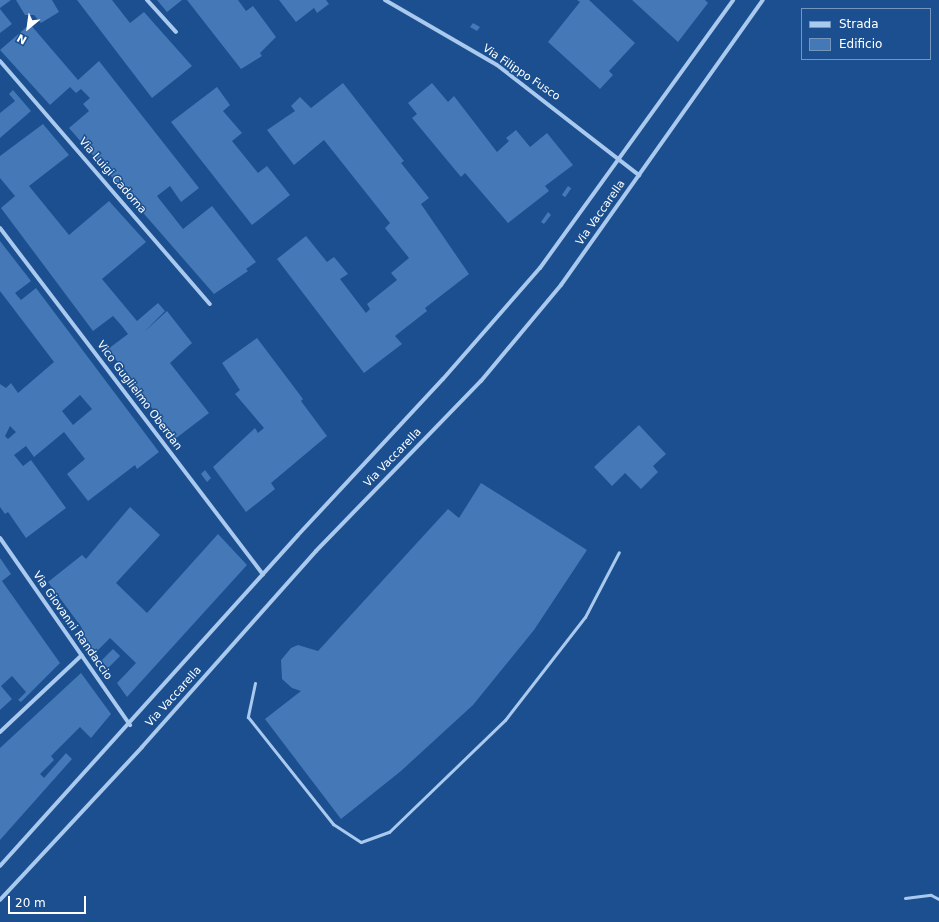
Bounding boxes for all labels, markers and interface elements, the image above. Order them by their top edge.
north arrow [8,8,48,48]
legend [801,8,931,60]
text: Strada [839,17,879,31]
text: N [15,31,29,47]
text: Edificio [839,37,882,51]
street label: Via Filippo Fusco [480,42,562,104]
street label: Via Luigi Cadorna [75,135,149,217]
street label: Via Vaccarella [574,178,628,248]
street label: Vico Guglielmo Oberdan [94,339,184,453]
street label: Via Vaccarella [362,426,424,490]
street label: Via Giovanni Randaccio [29,569,115,683]
street label: Via Vaccarella [143,664,205,730]
scale bar [10,888,88,914]
text: 20 m [15,896,46,910]

